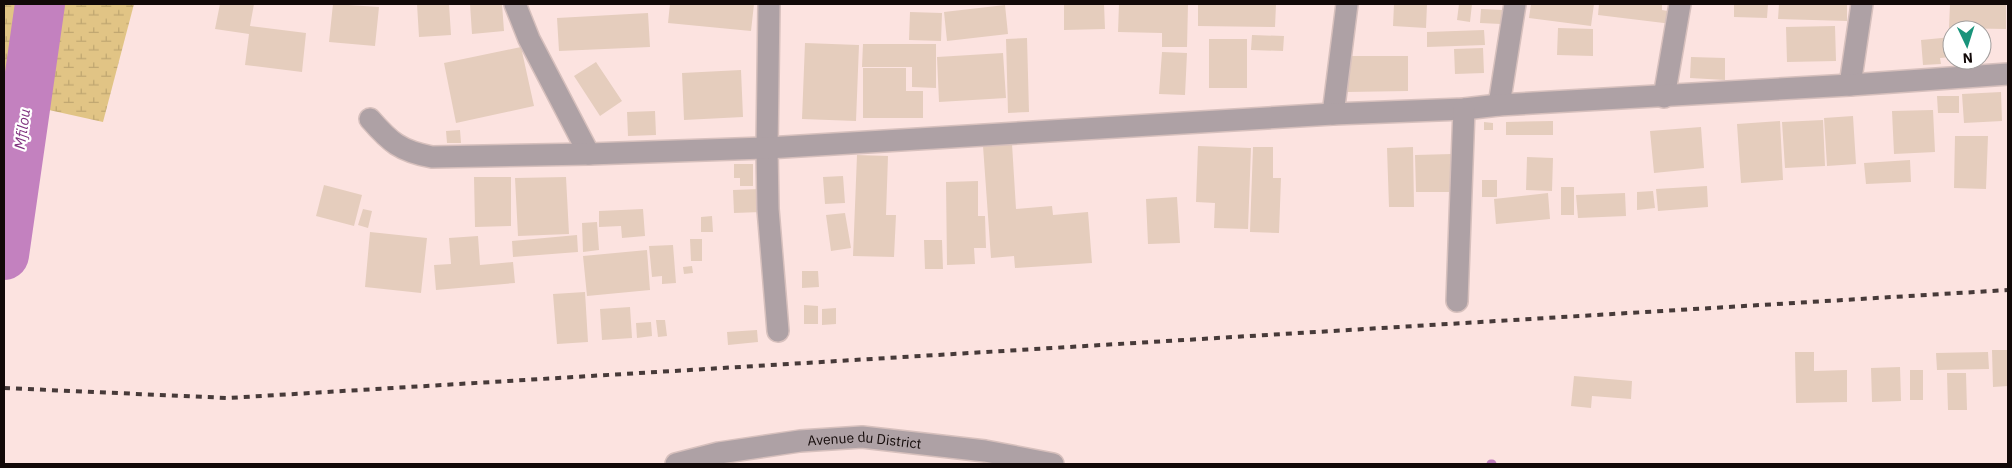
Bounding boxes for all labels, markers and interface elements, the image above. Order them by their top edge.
north arrow [1942,20,1992,70]
text: N [1962,49,1974,67]
water label: Mfilou [10,108,34,150]
street label: Avenue du District [807,428,923,453]

